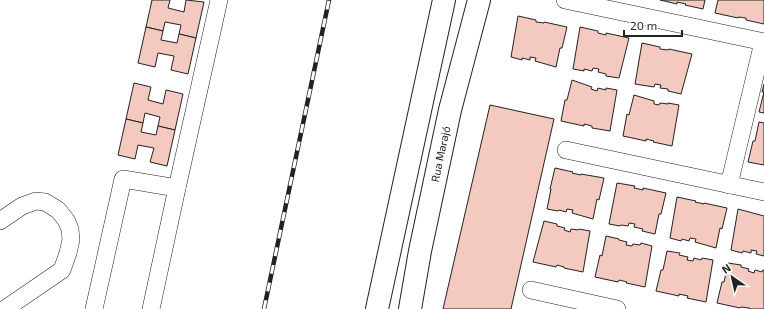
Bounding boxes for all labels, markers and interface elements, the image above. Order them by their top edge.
scale bar [624,12,682,38]
text: 20 m [630,18,657,32]
street label: Rua Marajó [428,125,452,183]
north arrow [712,257,752,297]
text: N [719,261,733,276]

